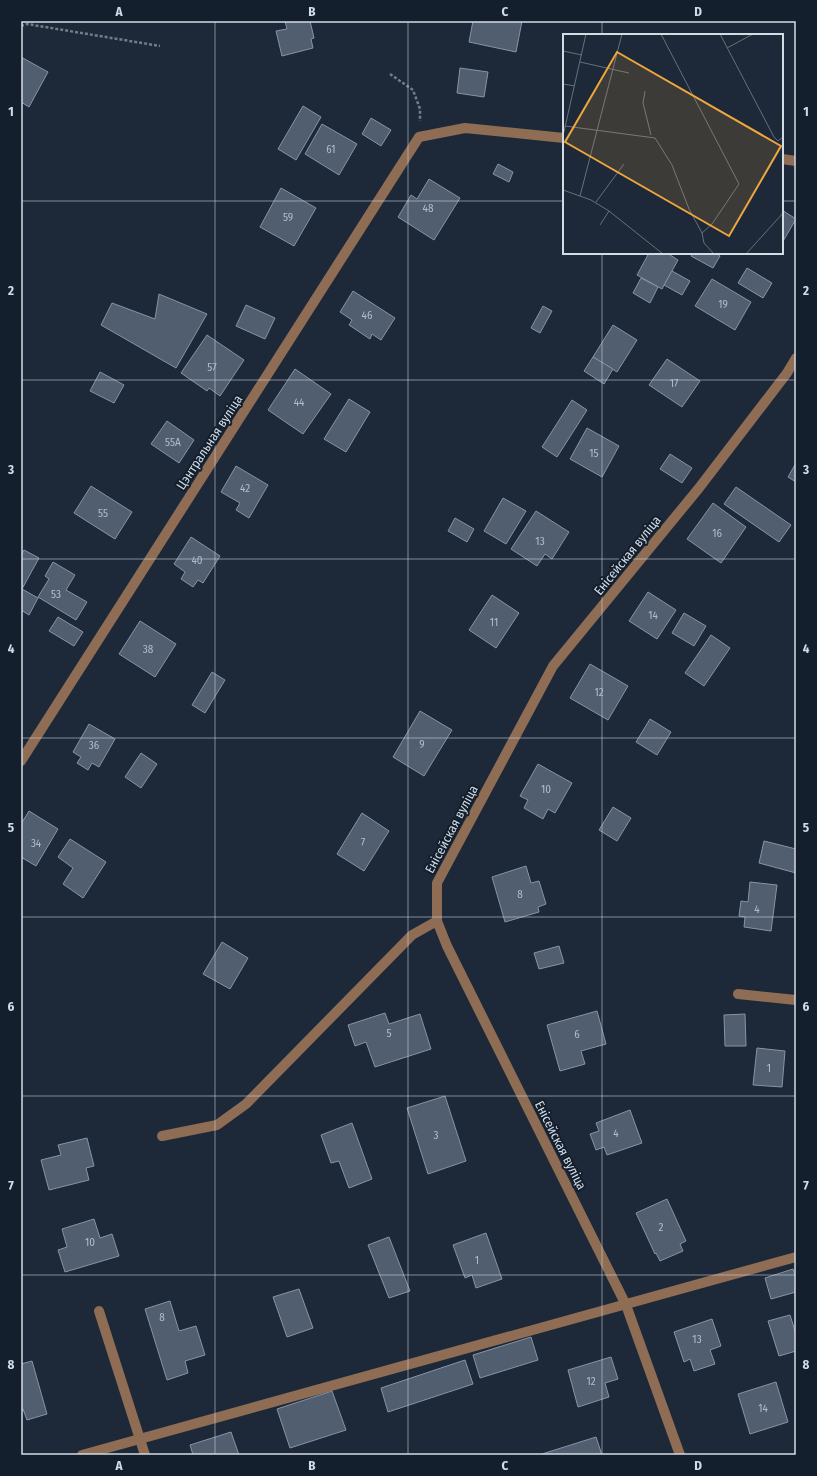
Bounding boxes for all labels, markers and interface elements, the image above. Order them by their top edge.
text: A [114,4,123,19]
text: B [308,4,316,19]
text: C [502,4,509,19]
text: D [694,4,702,19]
inset map [563,34,783,254]
text: 1 [8,104,14,119]
text: 1 [803,104,809,119]
house number: 61 [326,143,336,156]
house number: 48 [423,202,434,215]
house number: 59 [283,211,293,224]
text: 2 [7,283,14,298]
text: 2 [802,283,809,298]
house number: 19 [718,298,728,311]
house number: 46 [362,309,373,322]
house number: 57 [207,361,217,374]
house number: 17 [670,377,679,390]
street label: Цэнтральная вуліца [173,392,246,492]
house number: 44 [294,396,305,409]
house number: 55А [165,436,181,449]
house number: 15 [589,447,599,460]
text: 3 [7,462,14,477]
text: 3 [802,462,809,477]
house number: 42 [240,482,250,495]
house number: 55 [98,507,108,520]
street label: Енісейская вуліца [591,513,664,598]
house number: 16 [712,527,722,540]
house number: 13 [535,535,545,548]
house number: 40 [191,554,203,567]
house number: 53 [51,588,61,601]
house number: 14 [648,609,658,622]
house number: 11 [490,616,498,629]
text: 4 [8,641,15,656]
text: 4 [803,641,810,656]
house number: 38 [143,643,154,656]
house number: 12 [594,686,604,699]
house number: 9 [419,738,425,751]
house number: 36 [89,739,100,752]
street label: Енісейская вуліца [422,783,481,876]
house number: 10 [541,783,551,796]
text: 5 [8,820,14,835]
text: 5 [803,820,809,835]
house number: 7 [361,836,366,849]
house number: 34 [31,837,42,850]
house number: 8 [517,888,523,901]
house number: 4 [754,903,760,916]
text: 6 [8,999,15,1014]
text: 6 [803,999,810,1014]
house number: 5 [386,1027,392,1040]
house number: 6 [574,1028,580,1041]
house number: 1 [767,1062,771,1075]
street label: Енісейская вуліца [532,1098,589,1192]
house number: 4 [613,1127,619,1140]
house number: 3 [434,1129,439,1142]
text: 7 [8,1178,14,1193]
text: 7 [803,1178,809,1193]
house number: 2 [659,1221,664,1234]
house number: 10 [85,1236,95,1249]
house number: 1 [475,1254,479,1267]
house number: 8 [159,1311,165,1324]
house number: 13 [692,1333,702,1346]
text: 8 [8,1357,15,1372]
text: 8 [803,1357,810,1372]
house number: 12 [586,1375,596,1388]
house number: 14 [758,1402,768,1415]
text: A [114,1458,123,1473]
text: B [308,1458,316,1473]
text: C [502,1458,509,1473]
text: D [694,1458,702,1473]

